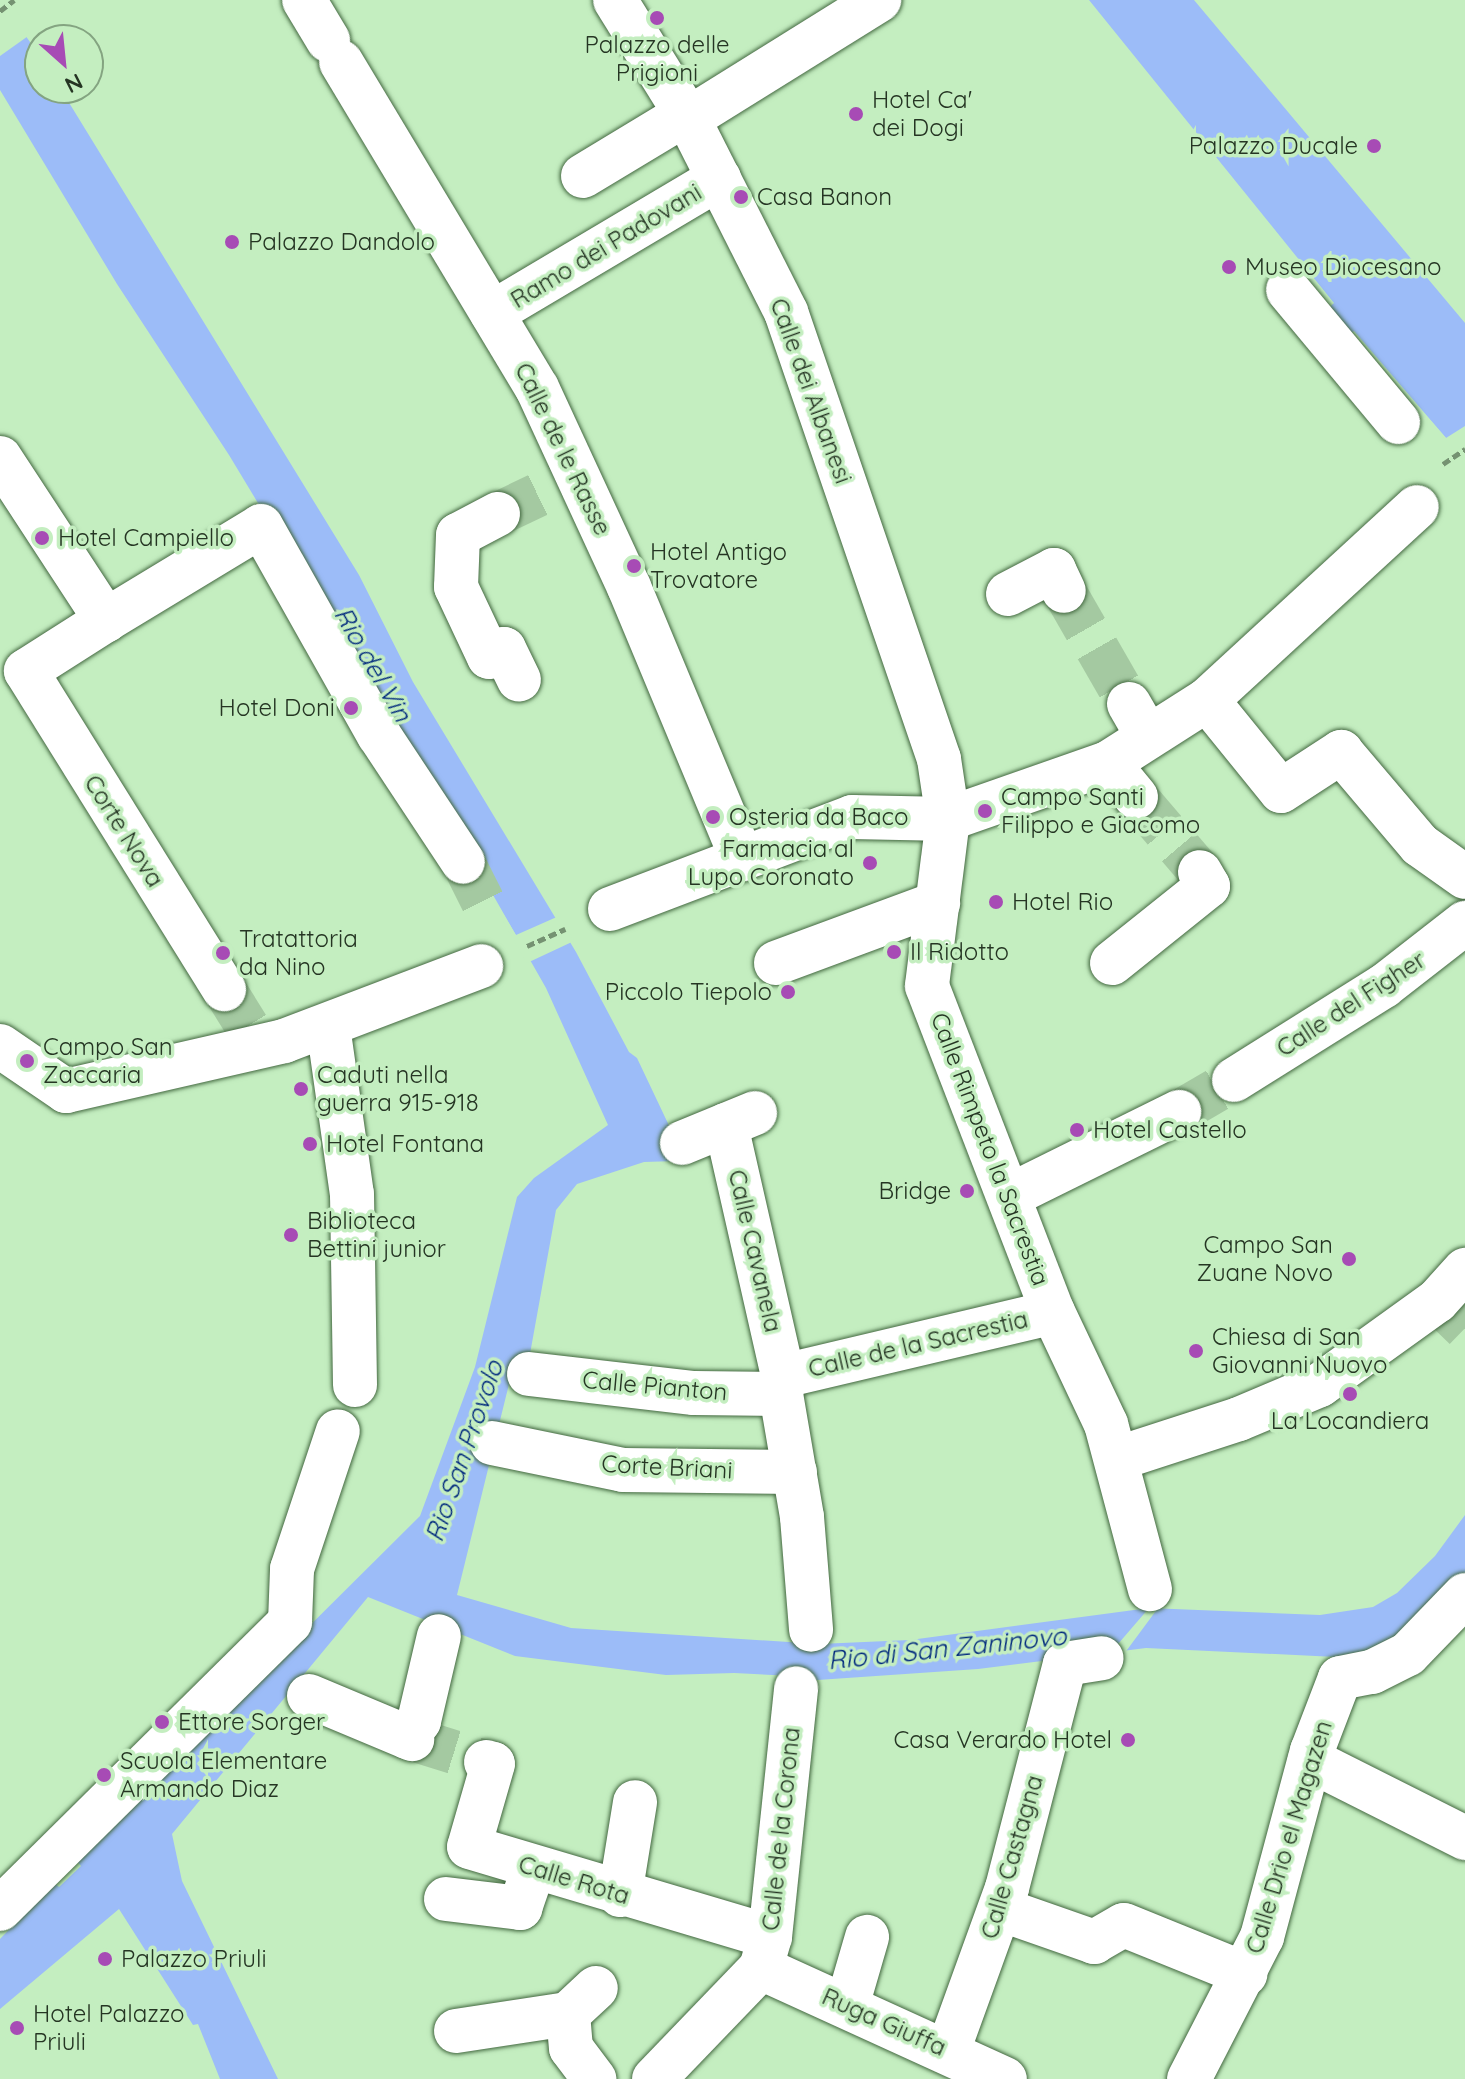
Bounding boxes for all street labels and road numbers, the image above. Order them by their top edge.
street label: Ramo dei Padovani [505,178,707,314]
street label: Calle dei Albanesi [764,295,858,487]
street label: Calle de le Rasse [509,358,617,540]
street label: Corte Nova [78,770,170,892]
street label: Calle del Figher [1271,945,1431,1063]
street label: Calle Rimpeto la Sacrestia [925,1009,1055,1289]
street label: Calle Cavanela [722,1167,788,1335]
street label: Calle de la Sacrestia [806,1305,1030,1383]
street label: Calle Pianton [581,1365,729,1407]
street label: Corte Briani [601,1449,733,1485]
street label: Calle Drio el Magazen [1240,1717,1338,1957]
street label: Calle de la Corona [756,1726,806,1932]
street label: Calle Castagna [975,1772,1049,1942]
street label: Calle Rota [515,1850,633,1910]
street label: Ruga Giuffa [818,1982,950,2062]

